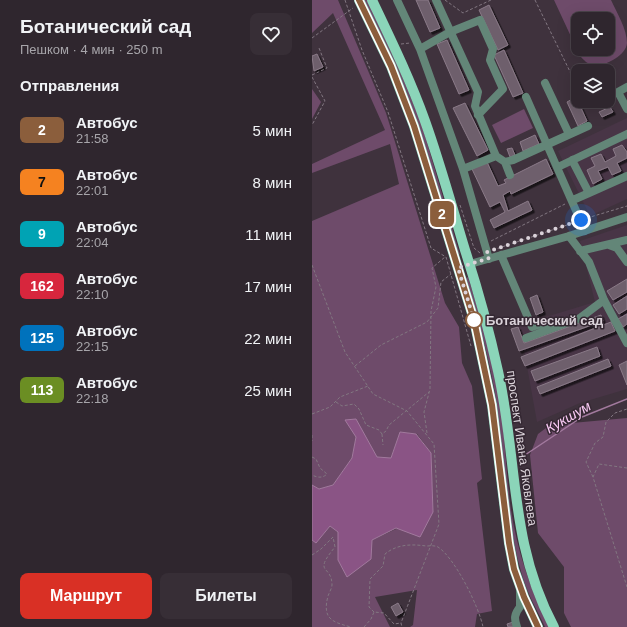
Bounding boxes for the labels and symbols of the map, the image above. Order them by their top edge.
line badge: 2 [429,201,455,227]
your location [571,210,591,230]
marker: Ботанический сад [465,311,483,329]
place label: Ботанический сад [486,313,604,328]
street label: проспект Ивана Яковлева [504,369,540,527]
water label: Кукшум [542,397,594,436]

